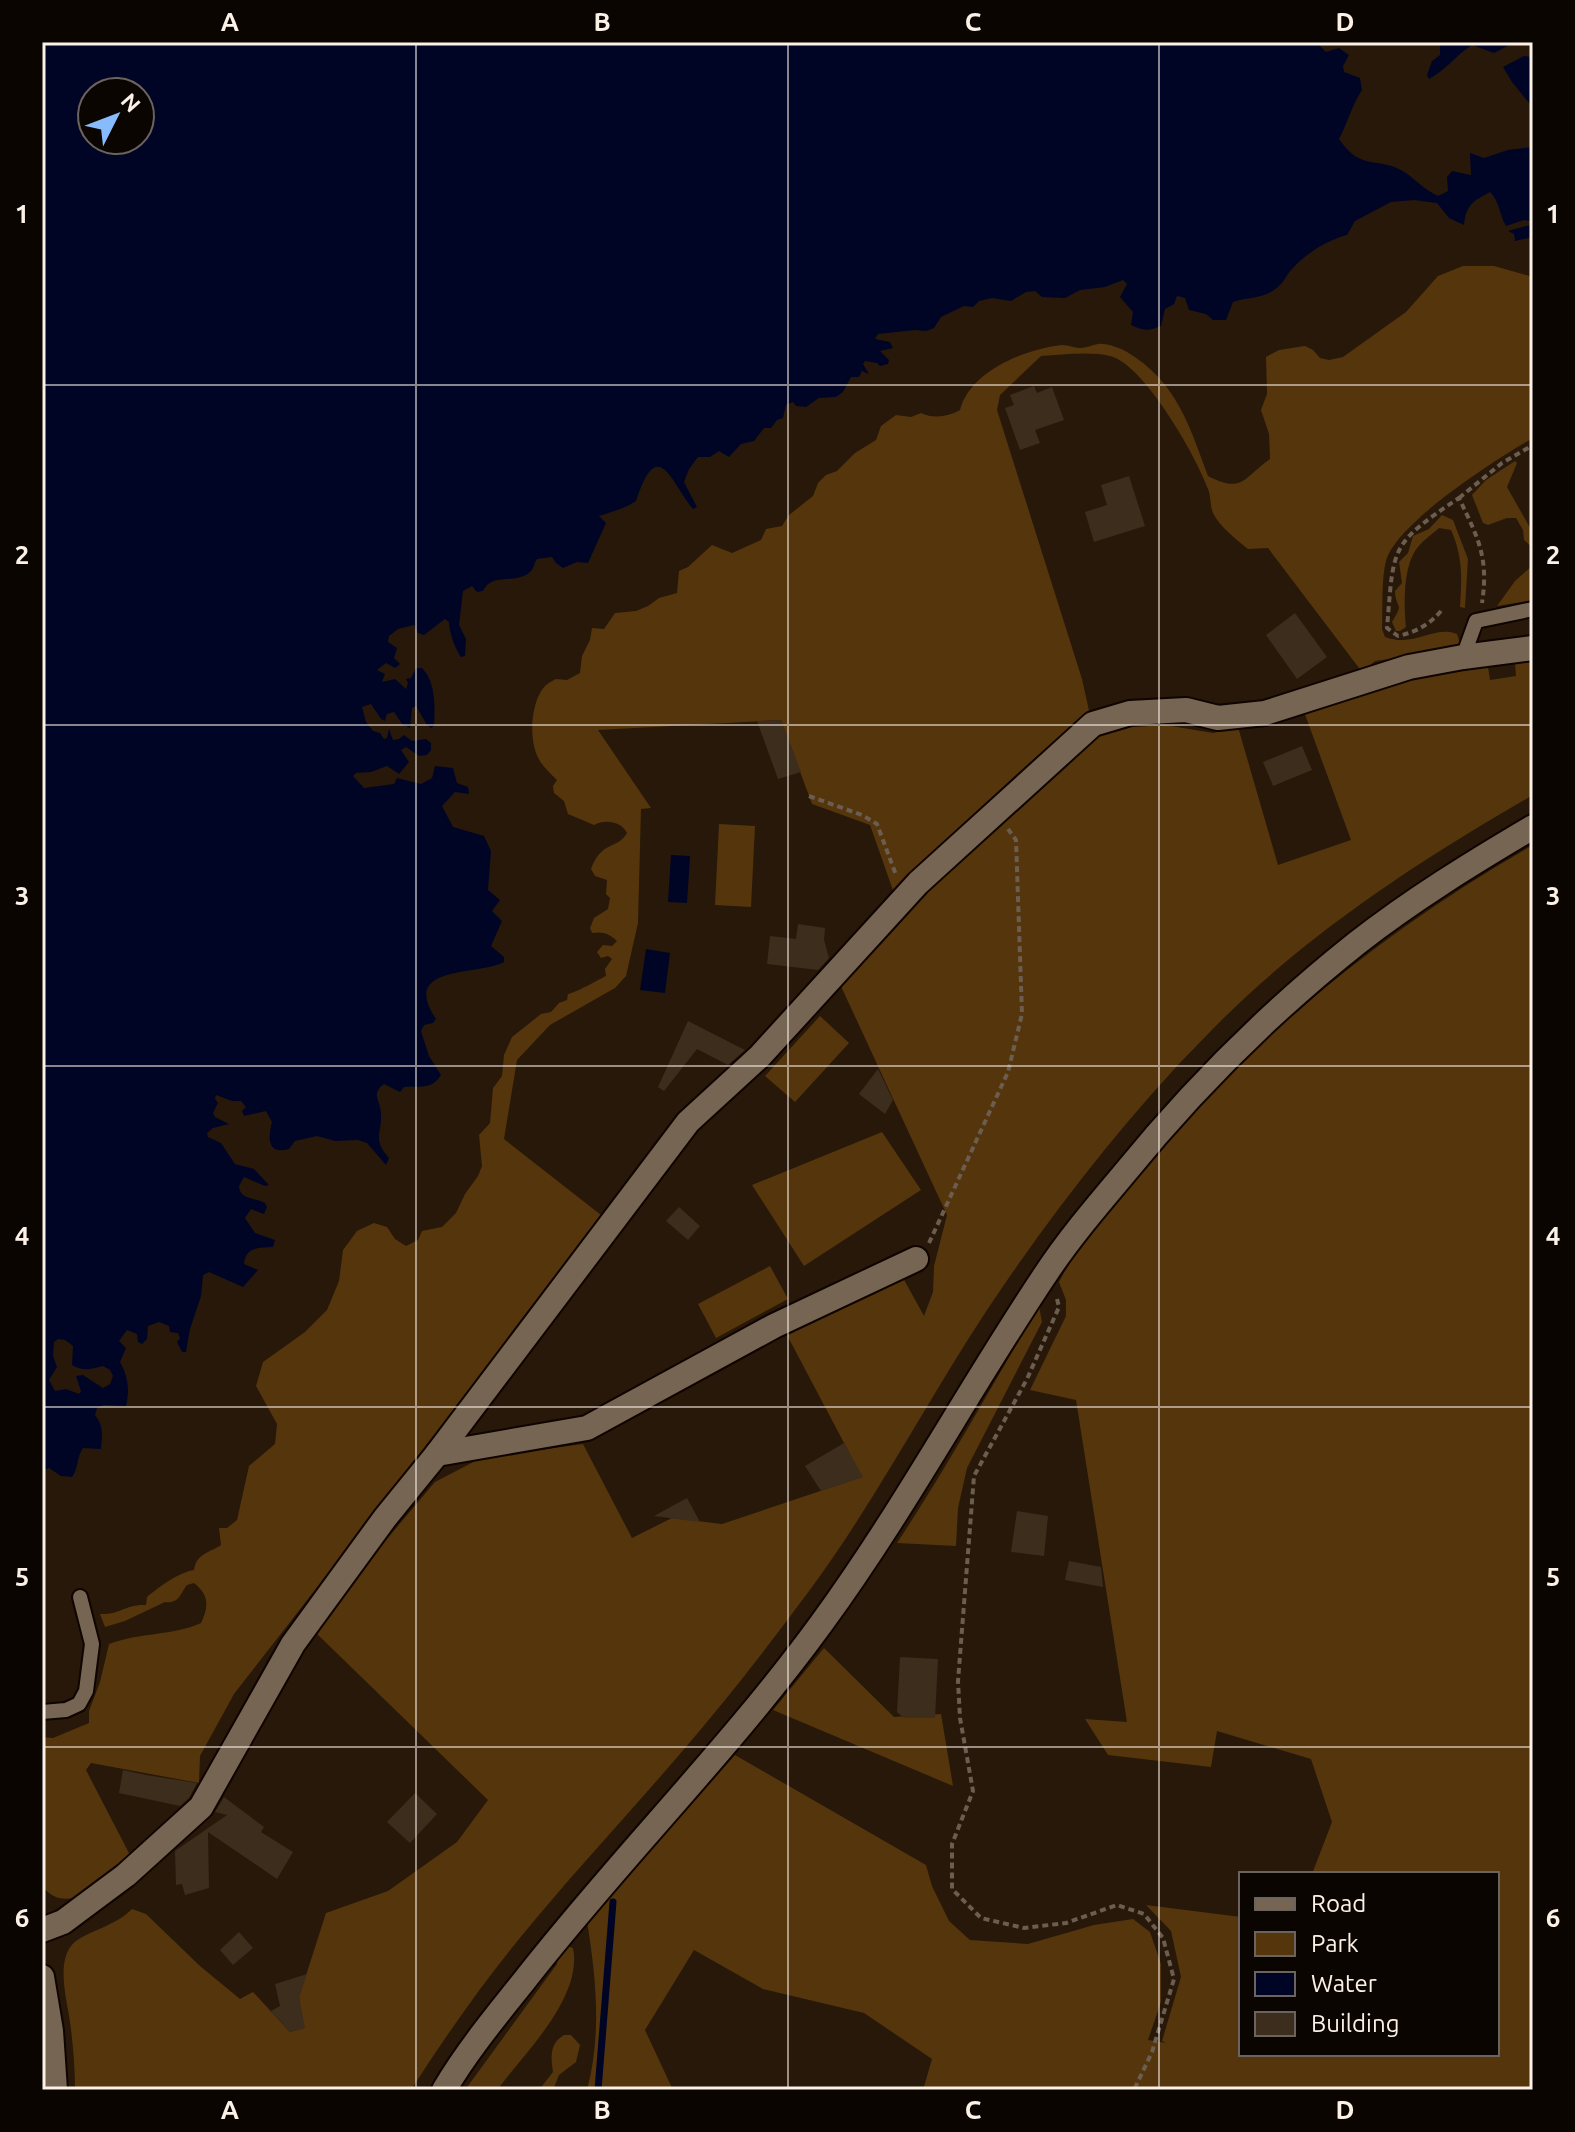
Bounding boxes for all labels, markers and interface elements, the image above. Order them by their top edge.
text: A [221,7,240,36]
text: B [593,7,611,36]
text: C [965,7,982,36]
text: D [1336,7,1354,36]
north arrow [76,76,156,156]
text: N [116,88,146,117]
text: 1 [15,199,29,228]
text: 1 [1546,199,1560,228]
text: 2 [15,540,29,569]
text: 2 [1546,540,1560,569]
text: 3 [15,881,29,910]
text: 3 [1546,881,1560,910]
text: 4 [15,1221,29,1250]
text: 4 [1546,1221,1560,1250]
text: 5 [15,1562,29,1591]
text: 5 [1546,1562,1560,1591]
legend [1239,1872,1499,2056]
text: Road [1311,1890,1366,1917]
text: 6 [15,1903,29,1932]
text: 6 [1546,1903,1560,1932]
text: Park [1311,1930,1359,1957]
text: Water [1311,1970,1377,1997]
text: Building [1311,2010,1399,2037]
text: A [221,2095,240,2124]
text: B [593,2095,611,2124]
text: C [965,2095,982,2124]
text: D [1336,2095,1354,2124]

